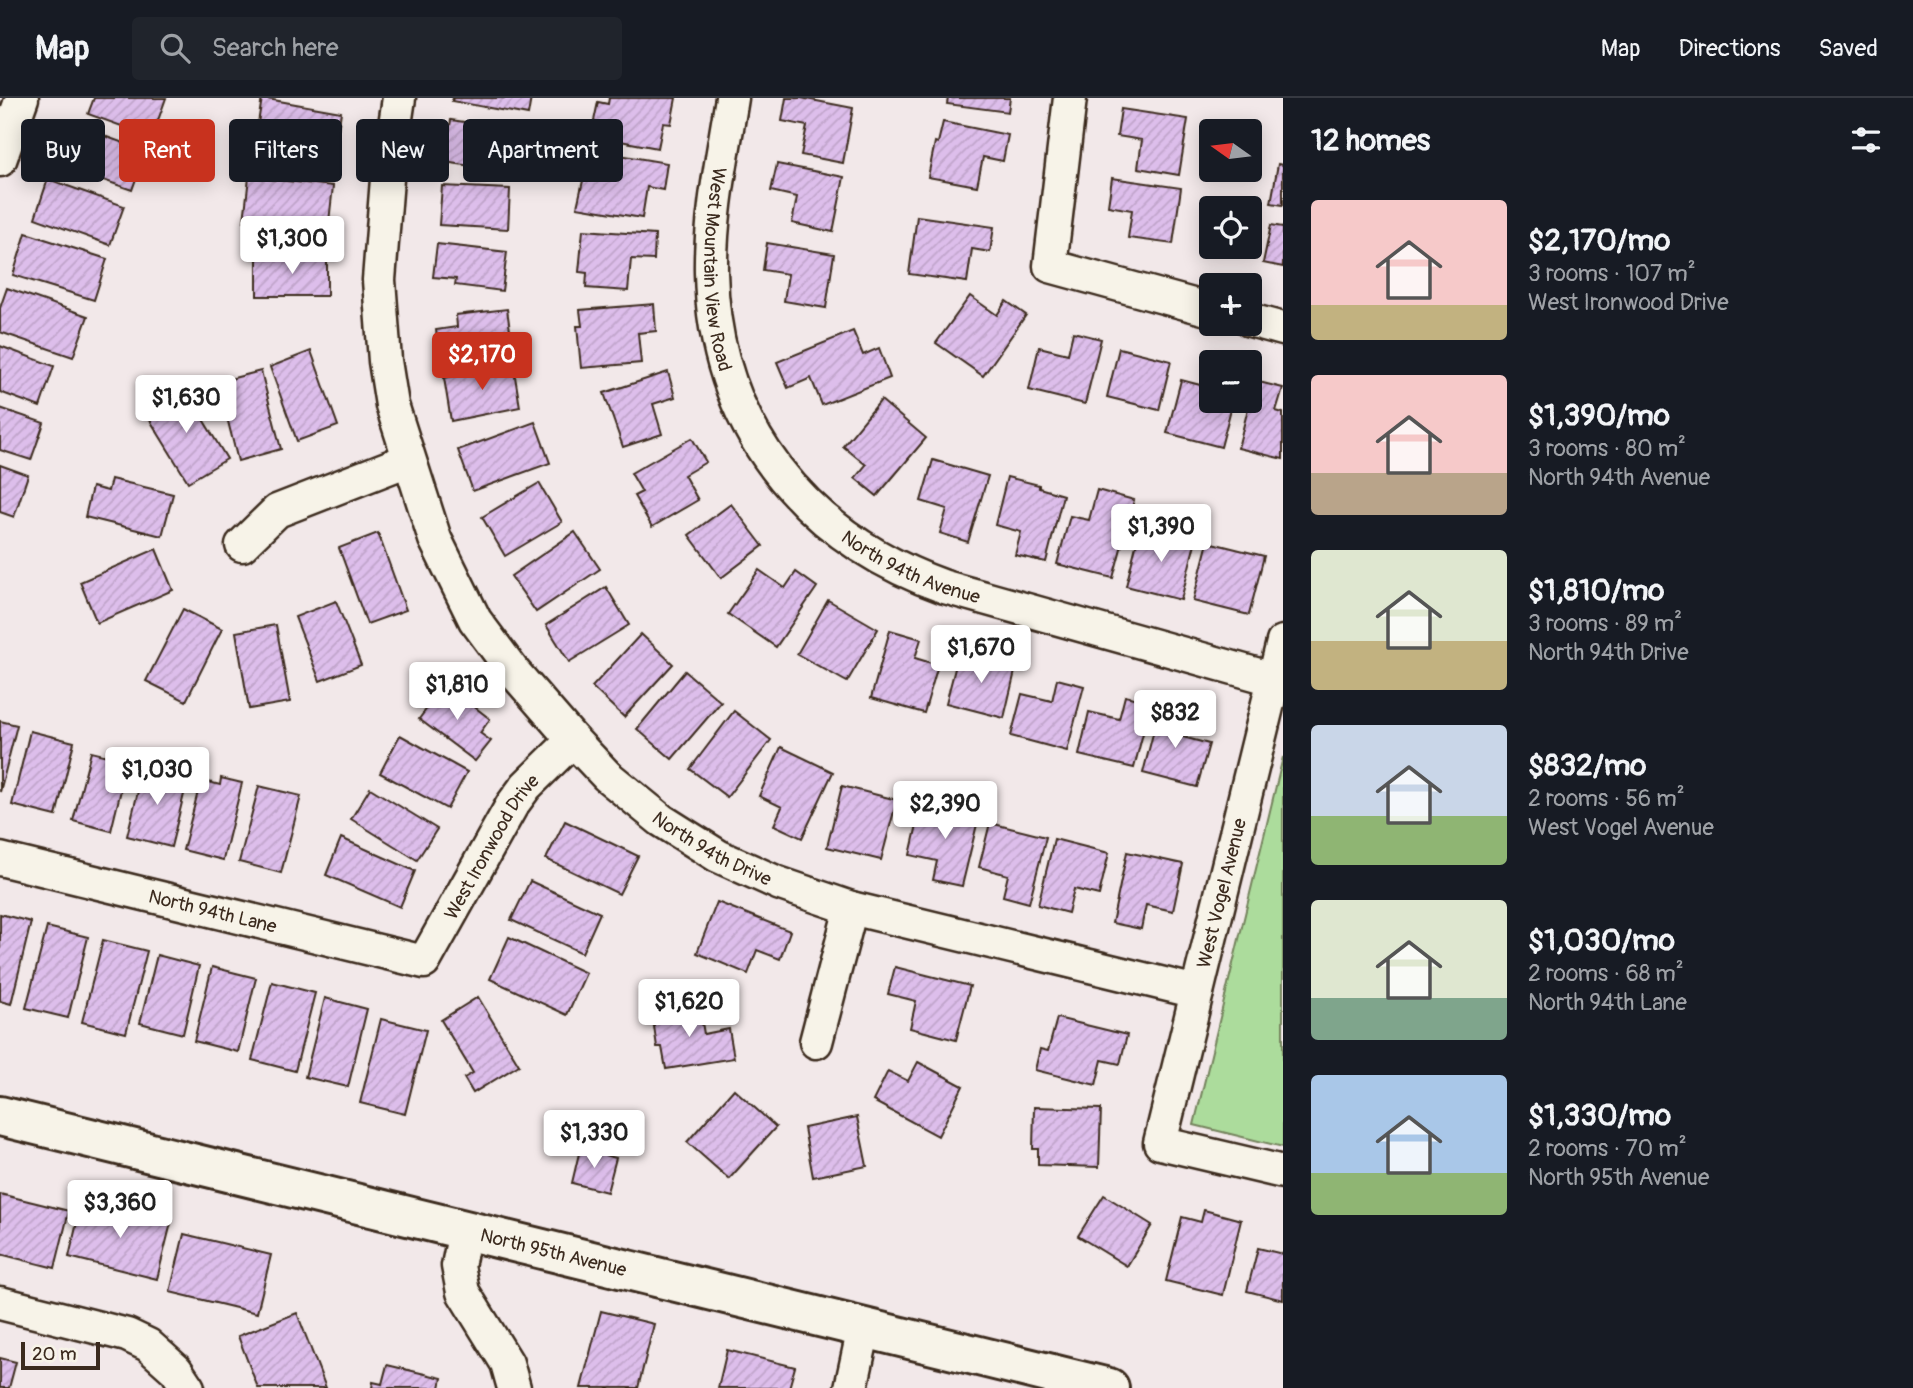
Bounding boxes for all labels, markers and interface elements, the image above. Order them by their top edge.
search box [132,17,622,80]
text: Map [35,28,90,69]
icon: search [156,29,194,67]
text: Search here [212,32,339,64]
text: Map [1601,34,1641,63]
text: Directions [1679,34,1780,63]
text: Saved [1818,34,1878,63]
chip: Buy [21,119,105,182]
chip: Rent [119,119,215,182]
chip: Filters [229,119,342,182]
chip: New [356,119,449,182]
chip: Apartment [463,119,623,182]
north arrow [1199,119,1262,182]
map controls [1199,119,1262,413]
icon: filters [1847,121,1885,159]
text: 12 homes [1311,122,1430,159]
street label: West Mountain View Road [698,165,737,374]
button: locate [1199,196,1262,259]
pin: $1,300 [235,216,349,276]
text: $2,170/mo [1528,222,1670,259]
text: $1,300 [256,224,328,253]
icon: home [1367,228,1451,312]
text: 3 rooms · 107 m² [1528,259,1696,288]
button: + [1199,273,1262,336]
text: West Ironwood Drive [1528,288,1729,317]
pin: $2,170 [425,332,539,392]
text: $2,170 [448,340,516,369]
button: − [1199,350,1262,413]
pin: $1,630 [129,376,243,435]
text: $1,630 [151,383,221,412]
text: $1,390/mo [1528,397,1670,434]
icon: home [1367,403,1451,487]
text: 3 rooms · 80 m² [1528,434,1686,463]
text: North 94th Avenue [1528,463,1710,492]
pin: $1,390 [1104,504,1218,564]
text: $1,390 [1127,512,1195,541]
street label: North 94th Avenue [836,525,984,609]
text: $1,810/mo [1528,572,1664,609]
icon: home [1367,578,1451,662]
text: 3 rooms · 89 m² [1528,609,1682,638]
pin: $1,670 [924,626,1038,685]
text: $1,670 [947,633,1015,662]
text: North 94th Drive [1528,638,1689,667]
pin: $1,810 [400,662,514,722]
text: $1,810 [425,670,489,699]
pin: $832 [1134,690,1216,750]
text: $832 [1150,698,1200,727]
text: $832/mo [1528,747,1646,784]
pin: $1,030 [100,748,214,807]
icon: home [1367,753,1451,837]
text: $1,030 [121,755,193,784]
street label: West Ironwood Drive [439,769,545,924]
pin: $2,390 [888,782,1002,841]
text: 2 rooms · 56 m² [1528,784,1685,813]
text: $2,390 [909,789,981,818]
street label: North 94th Drive [647,807,776,892]
text: West Vogel Avenue [1528,813,1714,842]
street label: West Vogel Avenue [1192,815,1252,971]
street label: North 94th Lane [146,885,280,939]
text: $1,030/mo [1528,922,1675,959]
icon: home [1367,928,1451,1012]
text: 2 rooms · 68 m² [1528,959,1684,988]
pin: $1,620 [632,979,746,1039]
text: $1,620 [654,987,724,1016]
text: North 94th Lane [1528,988,1687,1017]
text: $1,330/mo [1528,1097,1671,1134]
icon: home [1367,1103,1451,1187]
pin: $1,330 [537,1110,651,1170]
text: $1,330 [560,1118,628,1147]
text: 2 rooms · 70 m² [1528,1134,1687,1163]
text: North 95th Avenue [1528,1163,1709,1192]
pin: $3,360 [63,1180,177,1240]
text: $3,360 [83,1188,157,1217]
street label: North 95th Avenue [478,1223,630,1282]
scale bar [21,1339,100,1371]
text: 20 m [32,1342,77,1366]

